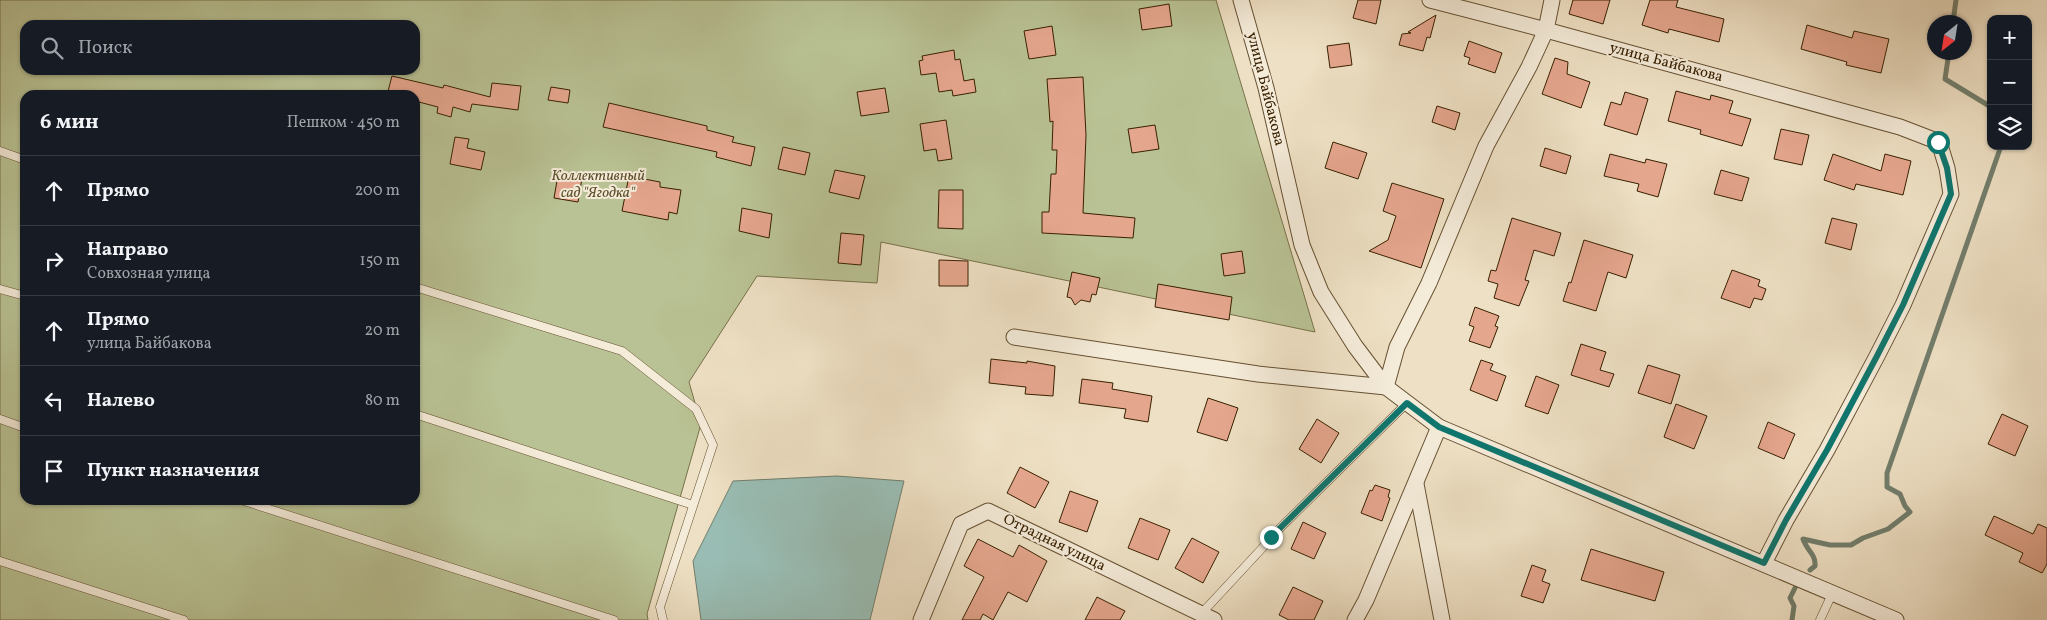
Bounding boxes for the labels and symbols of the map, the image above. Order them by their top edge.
north arrow [1927,15,1972,60]
street label: улица Байбакова [1241,30,1289,148]
street label: улица Байбакова [1607,38,1725,88]
route start [1927,131,1950,154]
park label: Коллективный сад "Ягодка" [551,166,645,204]
street label: Отрадная улица [999,509,1109,577]
route end [1260,526,1283,549]

